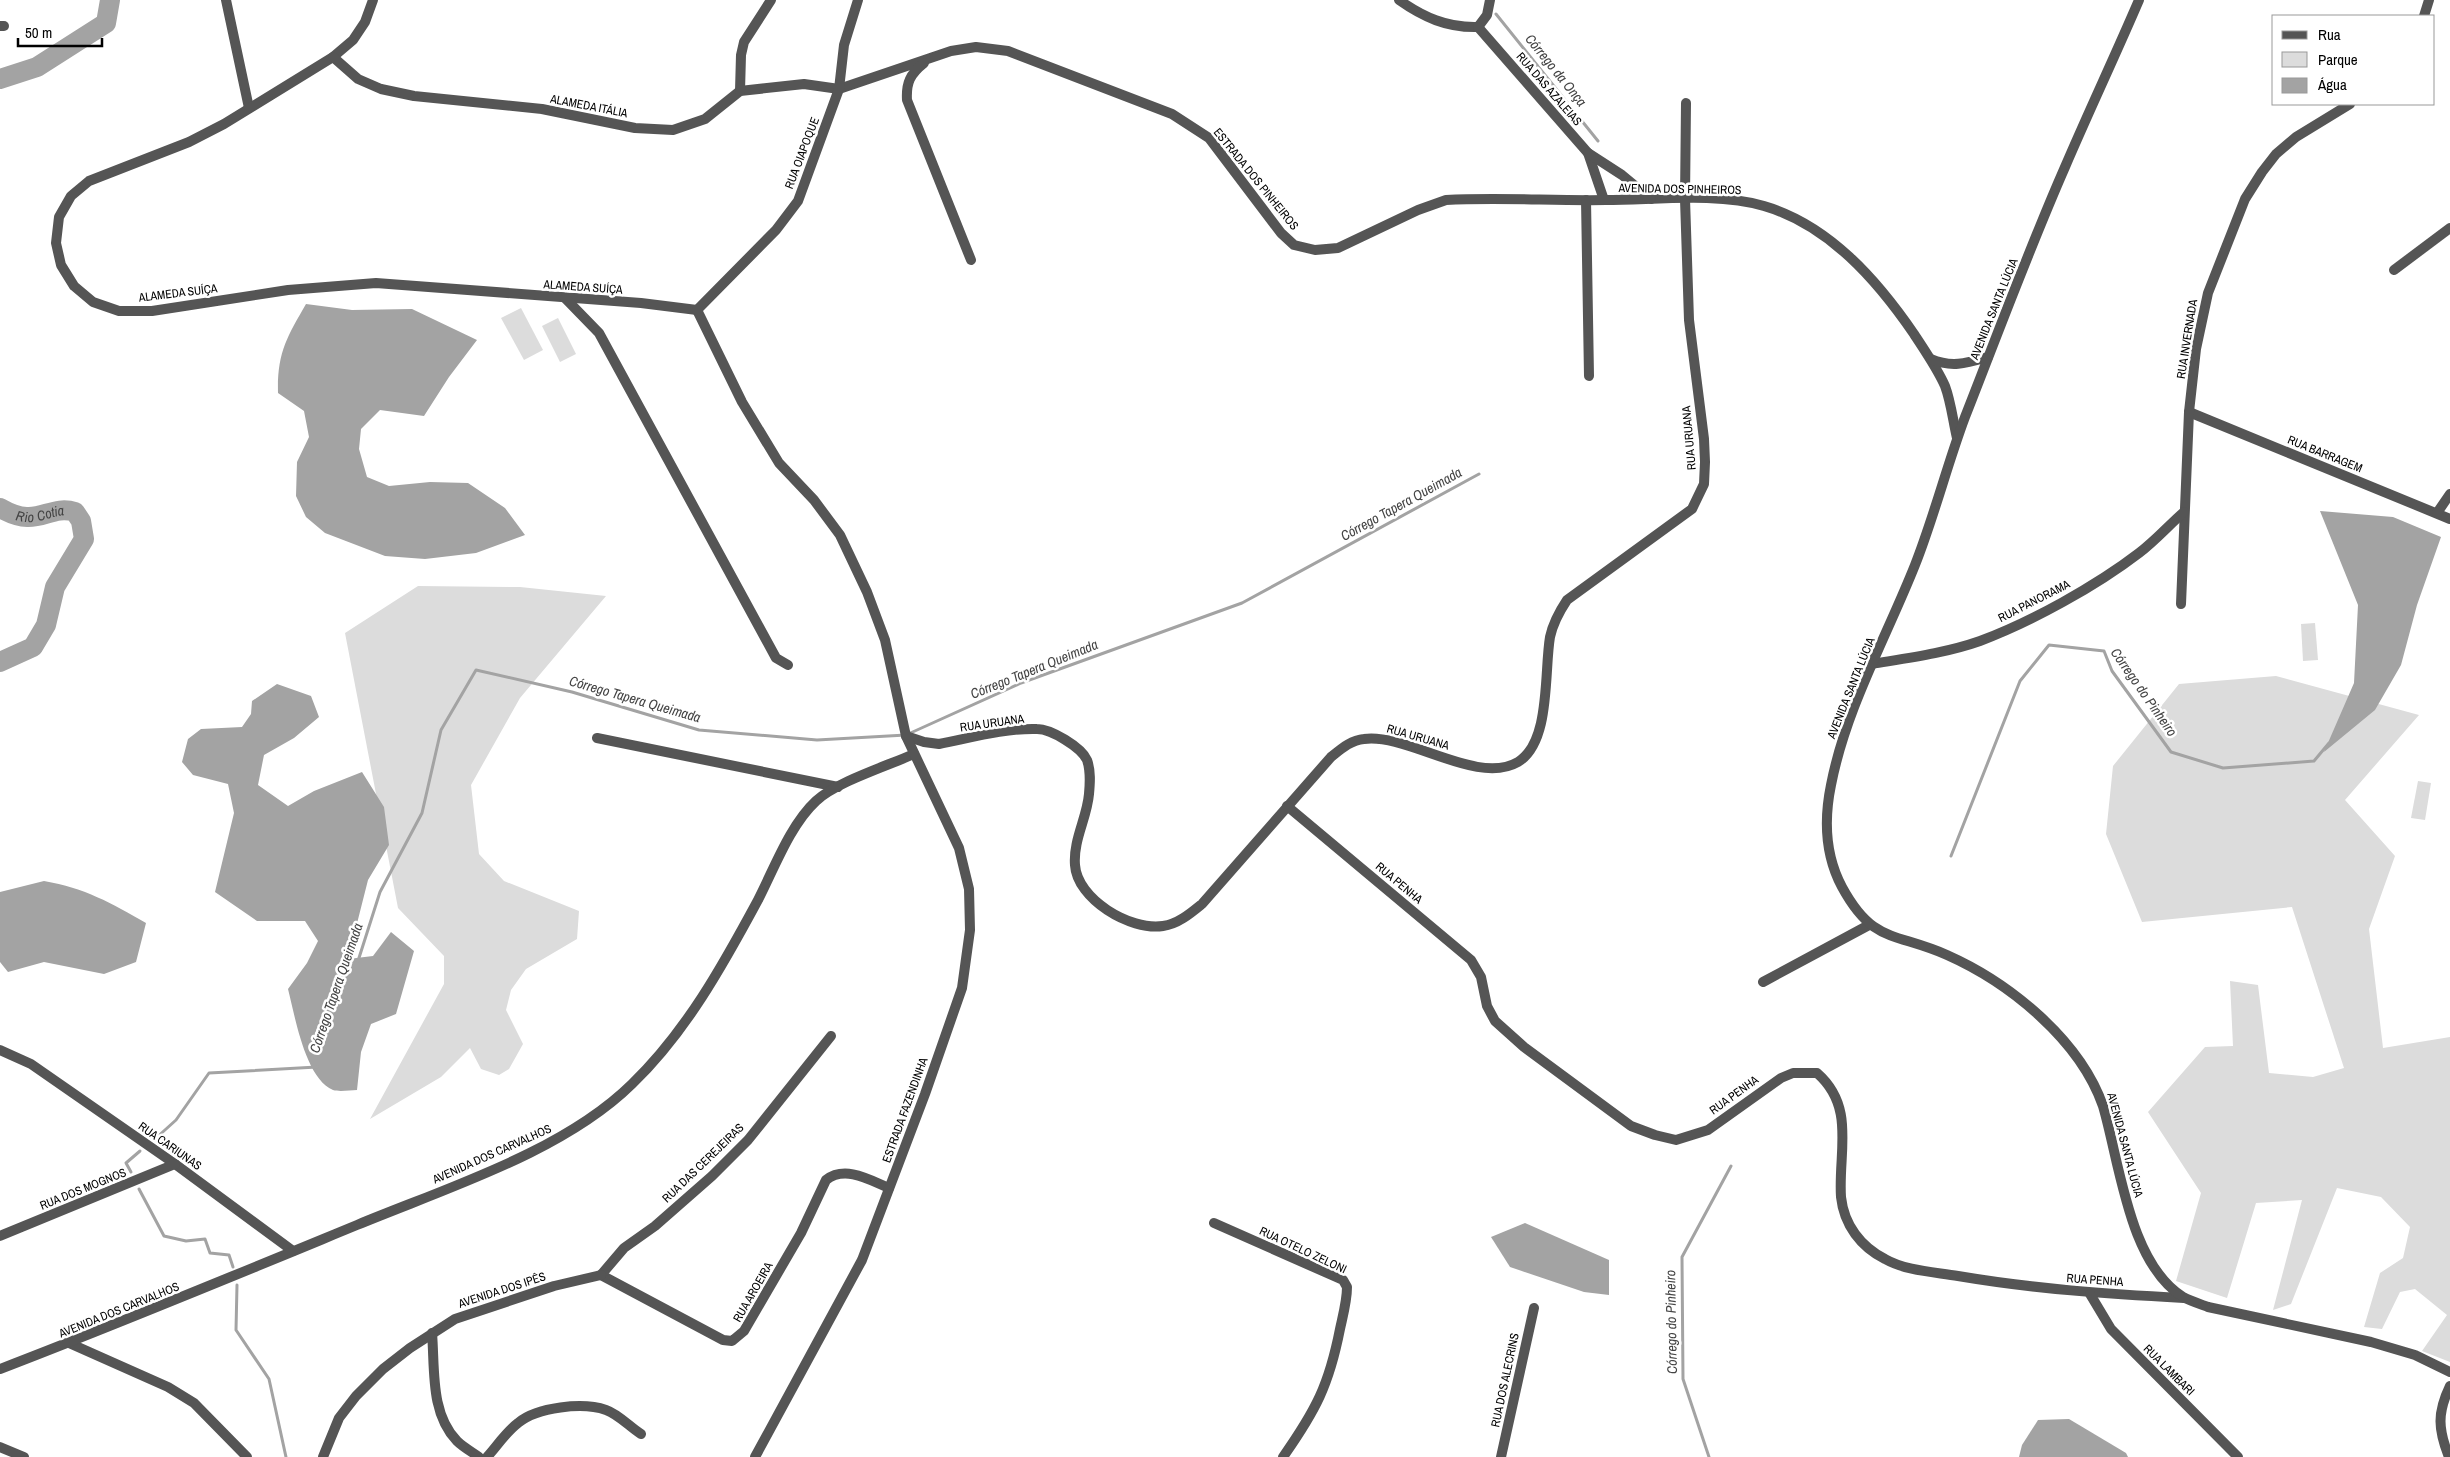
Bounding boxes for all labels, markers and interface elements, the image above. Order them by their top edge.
scale bar [18,15,101,47]
legend [2272,15,2435,105]
text: 50 m [25,22,52,43]
text: Rua [2318,24,2341,45]
water label: Córrego da Onça [1521,30,1591,110]
street label: RUA DAS AZALEIAS [1513,49,1586,129]
text: Parque [2318,49,2358,70]
text: Água [2317,74,2347,95]
street label: ALAMEDA ITÁLIA [548,90,630,121]
street label: RUA OIAPOQUE [781,115,823,191]
street label: ESTRADA DOS PINHEIROS [1210,125,1302,234]
street label: AVENIDA DOS PINHEIROS [1617,180,1742,198]
street label: AVENIDA SANTA LÚCIA [1966,256,2022,363]
street label: ALAMEDA SUÍÇA [542,276,624,298]
street label: ALAMEDA SUÍÇA [137,280,219,306]
street label: RUA INVERNADA [2173,298,2201,380]
street label: RUA URUANA [1678,405,1700,471]
street label: RUA BARRAGEM [2285,432,2365,476]
water label: Córrego Tapera Queimada [1337,463,1465,545]
water label: Rio Cotia [14,501,65,526]
street label: RUA PANORAMA [1995,576,2073,626]
water label: Córrego Tapera Queimada [968,635,1100,703]
street label: AVENIDA SANTA LÚCIA [1823,635,1879,742]
water label: Córrego do Pinheiro [2107,644,2181,740]
water label: Córrego Tapera Queimada [567,672,703,726]
street label: RUA URUANA [959,711,1025,735]
street label: RUA URUANA [1385,720,1452,754]
street label: RUA PENHA [1372,859,1426,908]
water label: Córrego Tapera Queimada [305,921,367,1055]
street label: ESTRADA FAZENDINHA [878,1055,932,1165]
street label: RUA PENHA [1706,1072,1762,1118]
street label: AVENIDA SANTA LÚCIA [2103,1090,2147,1200]
street label: RUA CARIUNAS [135,1118,205,1174]
street label: AVENIDA DOS CARVALHOS [429,1120,554,1188]
street label: RUA DAS CEREJEIRAS [659,1120,748,1206]
street label: RUA DOS MOGNOS [37,1164,129,1214]
street label: RUA OTELO ZELONI [1257,1223,1349,1277]
street label: RUA AROEIRA [729,1259,777,1325]
street label: AVENIDA DOS IPÊS [455,1268,548,1312]
water label: Córrego do Pinheiro [1661,1270,1681,1374]
street label: RUA PENHA [2066,1270,2124,1290]
street label: AVENIDA DOS CARVALHOS [55,1278,182,1342]
street label: RUA DOS ALECRINS [1487,1331,1523,1428]
street label: RUA LAMBARI [2140,1341,2198,1399]

